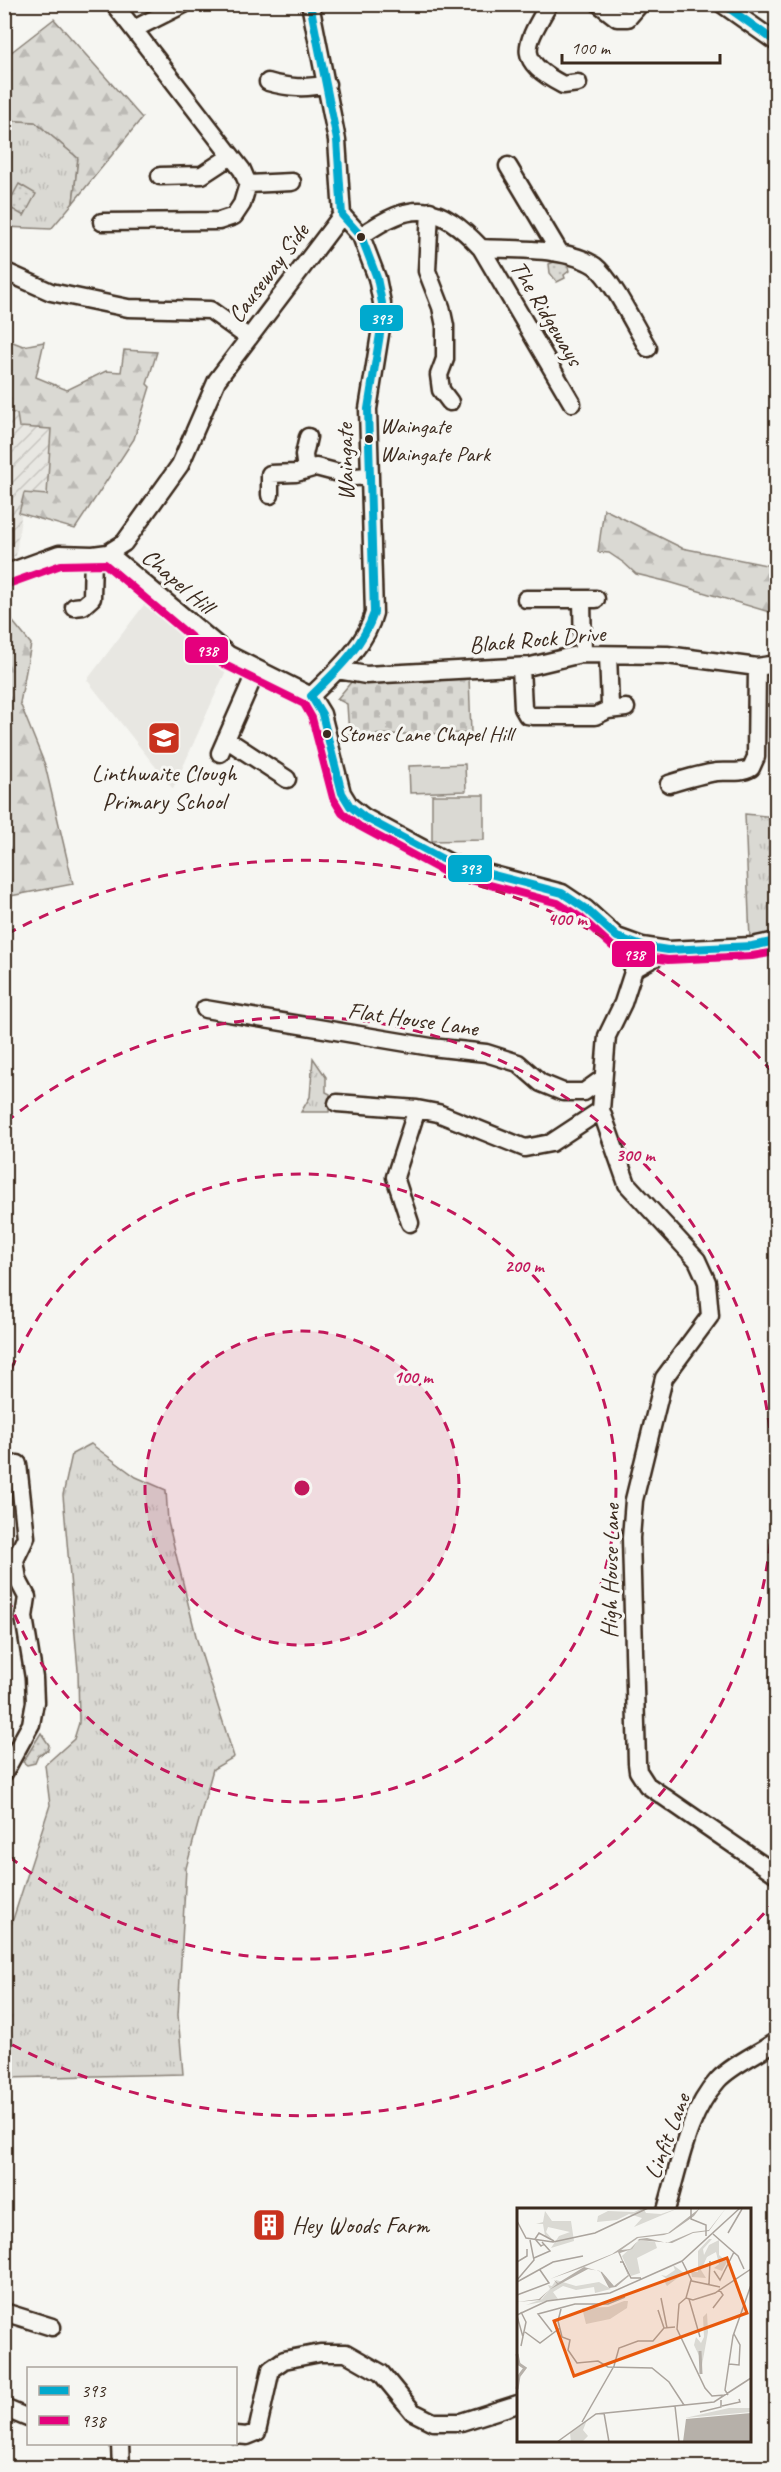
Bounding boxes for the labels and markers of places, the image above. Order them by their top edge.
unlabelled marker [355,231,367,243]
place label: Waingate Waingate Park [380,412,492,468]
marker: Waingate Waingate Park [363,433,375,445]
school or university icon: Linthwaite Clough Primary School [146,720,182,756]
place label: Stones Lane Chapel Hill [338,720,517,748]
marker: Stones Lane Chapel Hill [321,728,333,740]
place label: Linthwaite Clough Primary School [92,758,238,816]
centre of rings [292,1478,312,1498]
building icon: Hey Woods Farm [251,2207,287,2243]
place label: Hey Woods Farm [292,2210,430,2240]

